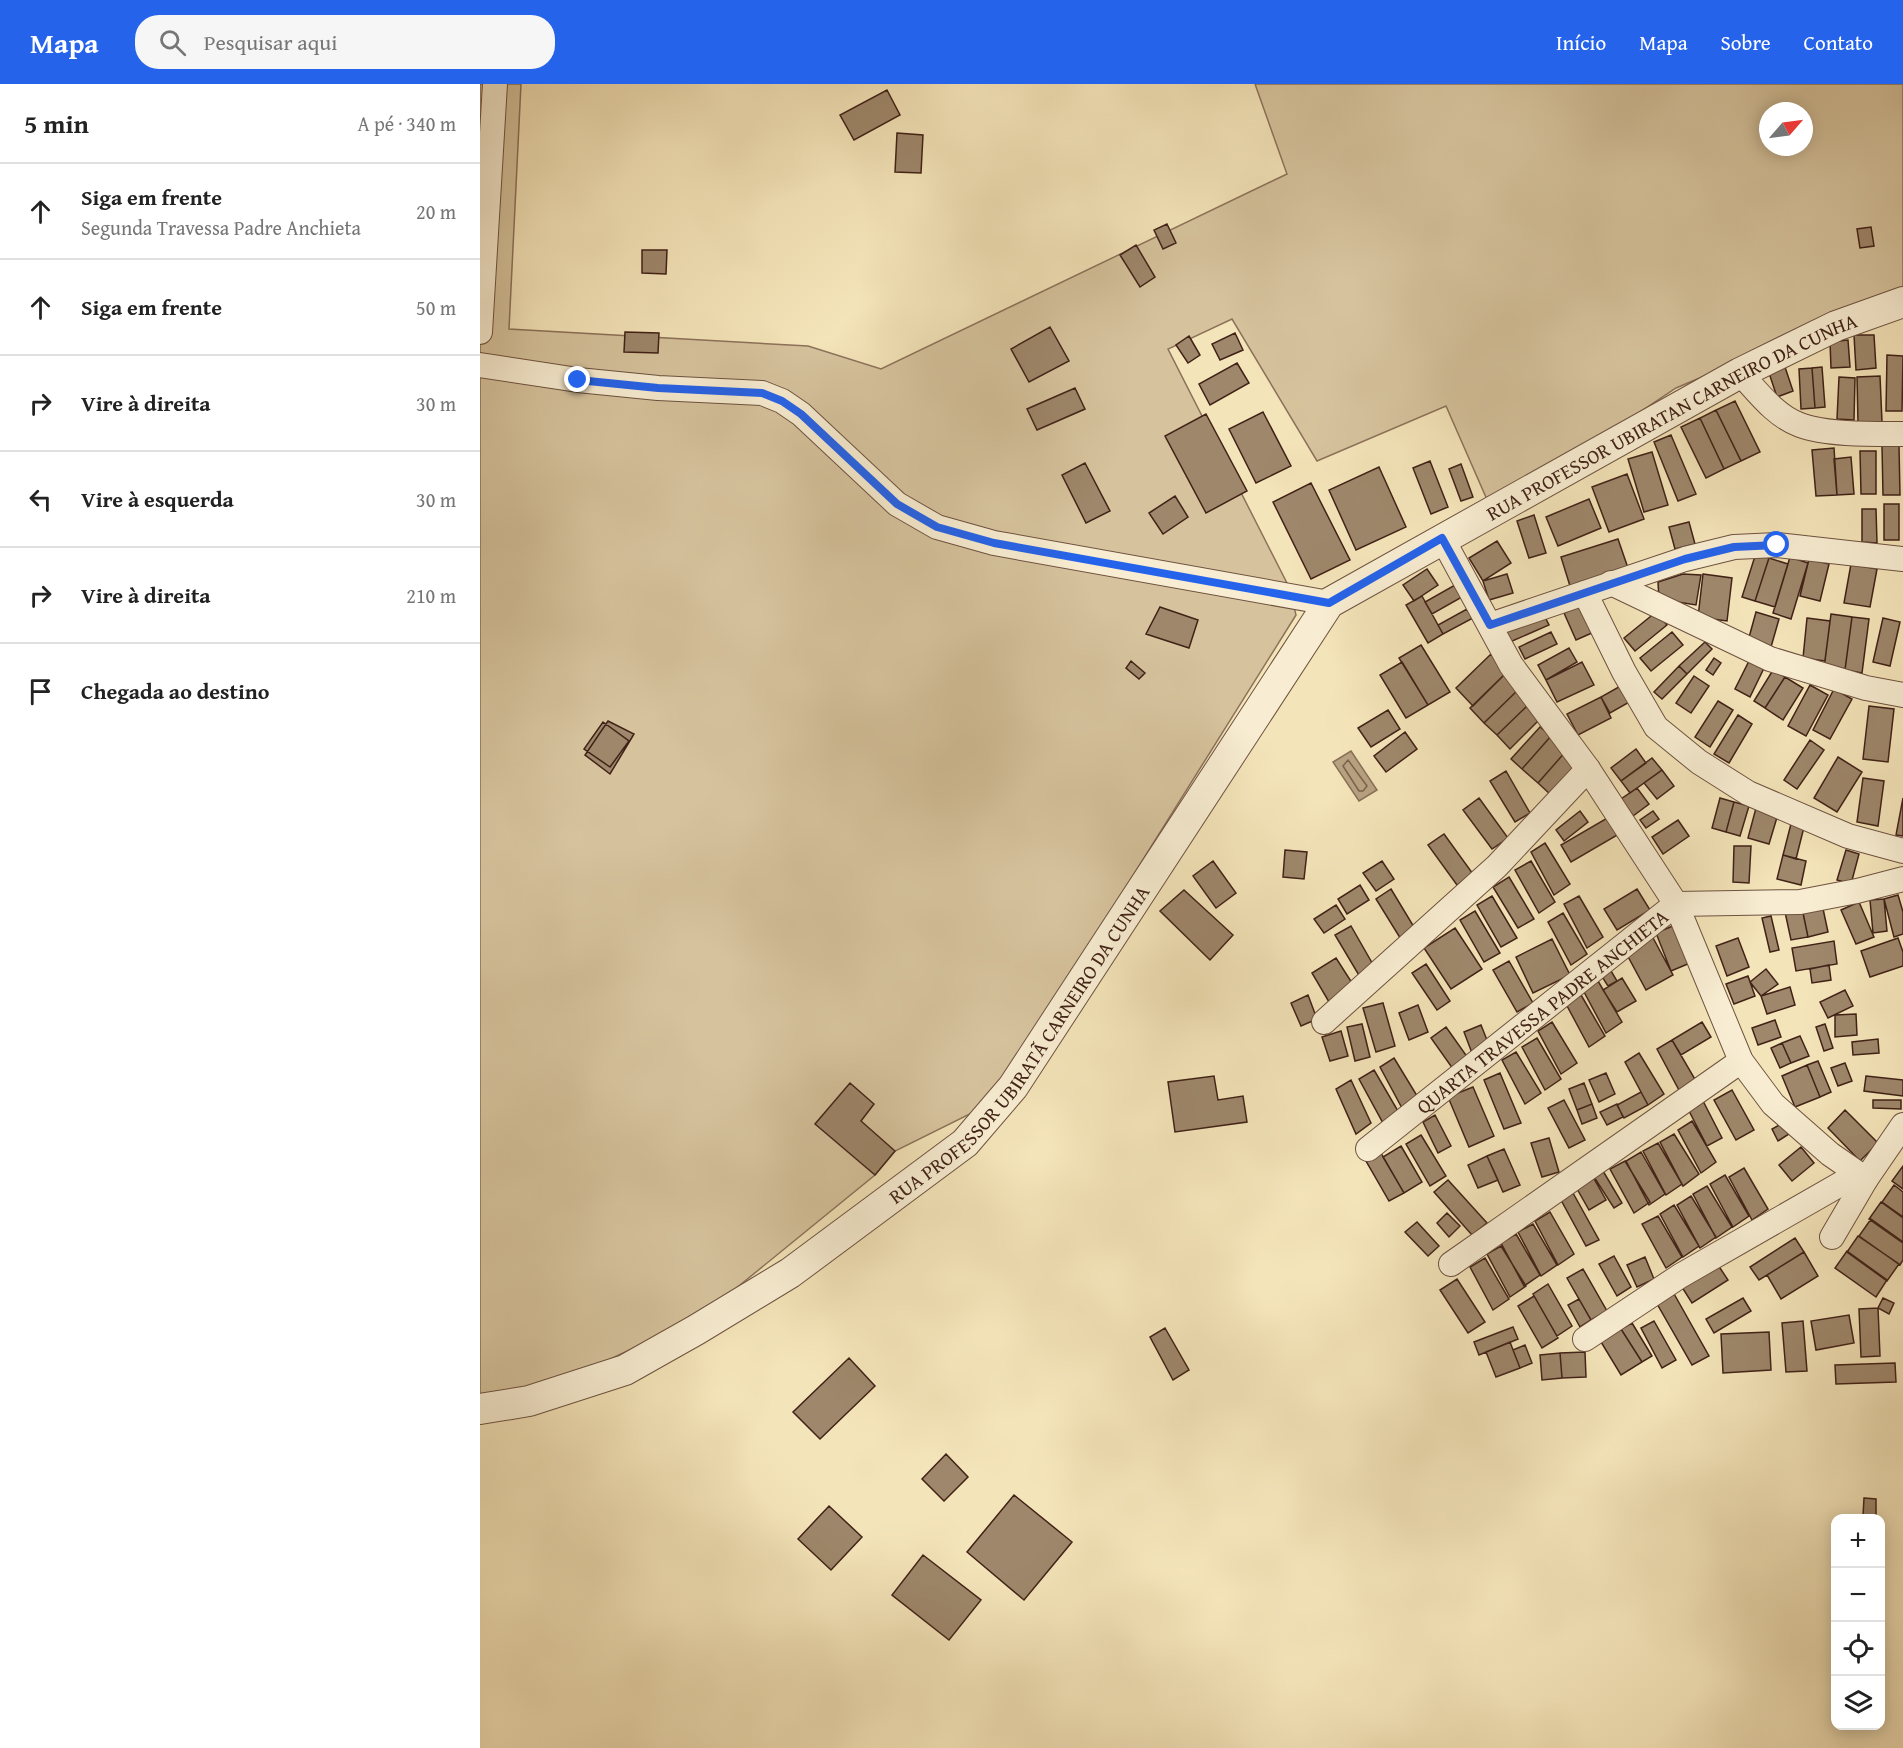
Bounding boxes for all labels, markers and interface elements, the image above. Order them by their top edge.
search box [135,15,555,69]
text: Mapa [30,22,99,63]
icon: search [156,26,189,59]
text: Pesquisar aqui [204,26,337,58]
text: Início [1556,27,1606,58]
text: Mapa [1639,27,1688,58]
text: Sobre [1721,27,1771,58]
text: Contato [1804,27,1873,58]
north arrow [1759,102,1813,156]
text: 5 min [24,104,89,143]
text: A pé · 340 m [358,109,456,138]
text: Siga em frente [81,181,222,213]
icon: ahead [24,195,57,228]
text: 20 m [416,197,456,226]
text: Segunda Travessa Padre Anchieta [81,213,361,242]
icon: ahead [24,291,57,324]
text: Siga em frente [81,291,222,323]
text: 50 m [416,293,456,322]
street label: RUA PROFESSOR UBIRATAN CARNEIRO DA CUNHA [1480,305,1861,527]
route end [564,366,590,392]
icon: right [24,387,57,420]
text: Vire à direita [81,387,211,419]
text: 30 m [416,389,456,418]
icon: left [24,483,57,516]
text: Vire à esquerda [81,483,234,515]
text: 30 m [416,485,456,514]
route start [1763,531,1789,557]
icon: right [24,579,57,612]
text: Vire à direita [81,579,211,611]
text: 210 m [406,581,456,610]
icon: arrive [24,675,57,708]
text: Chegada ao destino [81,675,269,707]
street label: RUA PROFESSOR UBIRATÃ CARNEIRO DA CUNHA [882,879,1156,1210]
street label: QUARTA TRAVESSA PADRE ANCHIETA [1410,902,1674,1120]
map controls [1831,1514,1885,1730]
button: + [1831,1514,1885,1568]
button: − [1831,1568,1885,1622]
button: locate [1831,1622,1885,1676]
button: layers [1831,1676,1885,1730]

